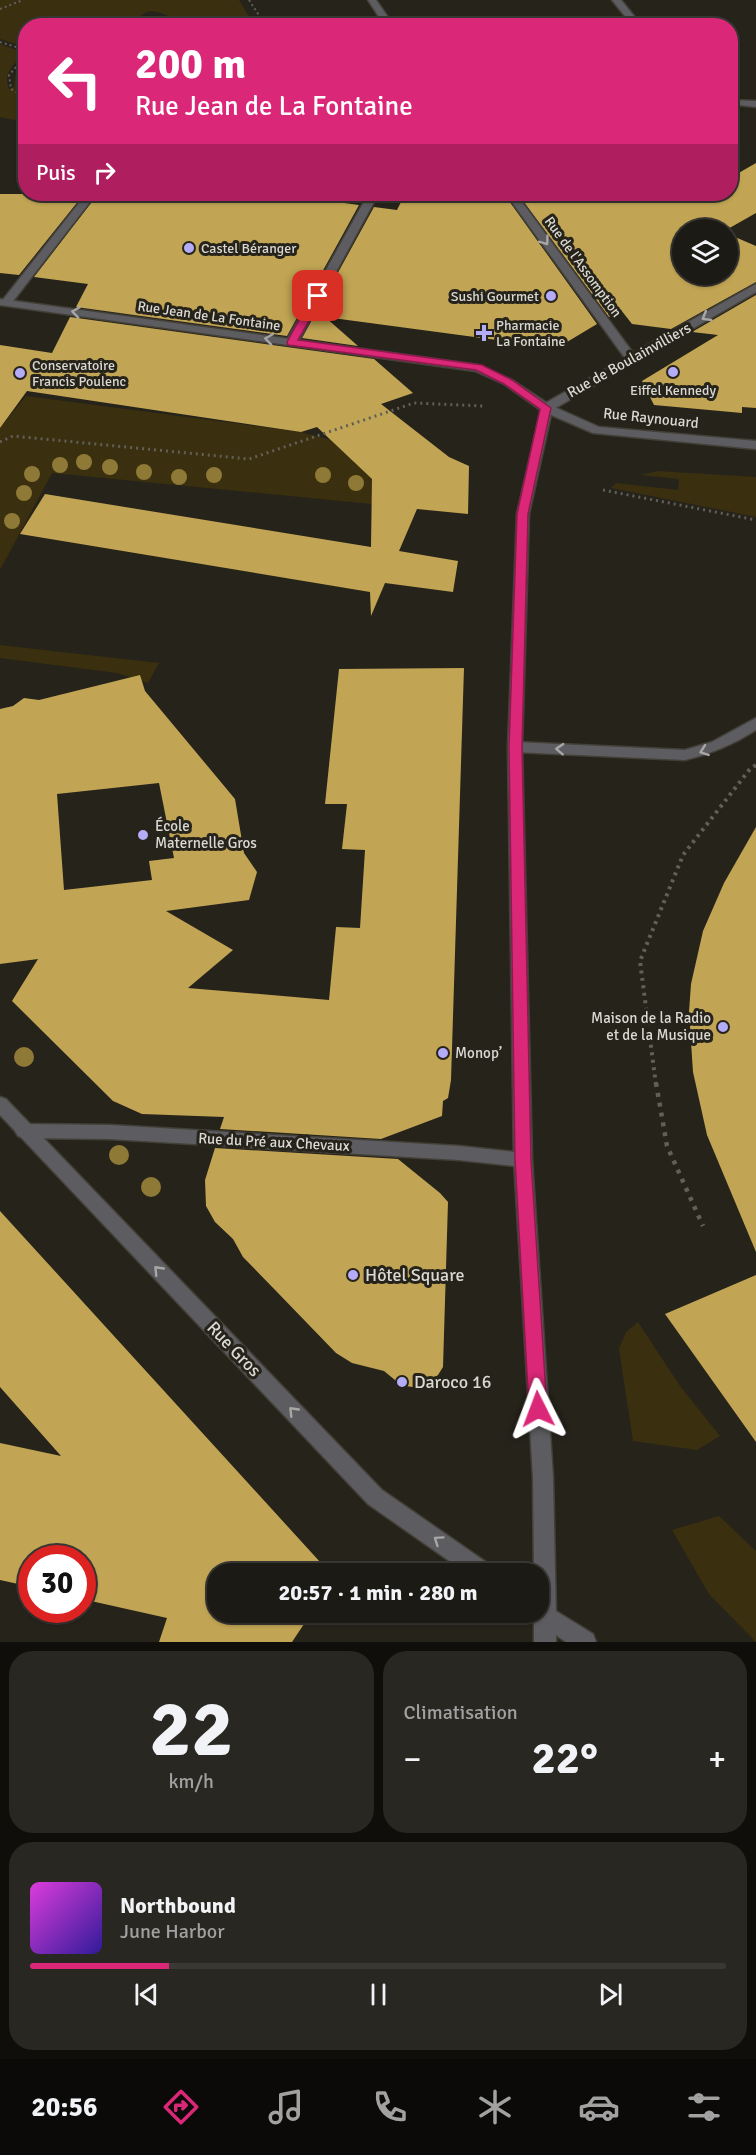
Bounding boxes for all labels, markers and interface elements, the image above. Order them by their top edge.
text: 200 m [135,39,246,90]
icon: left [36,42,114,120]
text: Rue Jean de La Fontaine [135,90,413,123]
icon: right [88,156,121,189]
text: Puis [36,159,76,186]
street label: Rue de l'Assomption [541,213,625,321]
map controls [672,219,738,285]
button: layers [672,219,738,285]
one-way arrow [538,234,549,245]
place label: Castel Béranger [201,240,297,257]
marker: Castel Béranger [182,241,196,255]
pin [292,270,343,321]
icon: arrive [301,279,334,312]
place label: Sushi Gourmet [451,288,539,305]
marker: Sushi Gourmet [544,289,558,303]
street label: Rue Jean de La Fontaine [136,298,282,334]
one-way arrow [71,307,81,319]
one-way arrow [702,310,712,322]
place label: Pharmacie La Fontaine [496,317,566,350]
street label: Rue de Boulainvilliers [564,318,694,401]
marker: Pharmacie La Fontaine [477,326,491,340]
one-way arrow [265,334,274,346]
place label: Conservatoire Francis Poulenc [32,357,127,390]
marker: Eiffel Kennedy [666,365,680,379]
marker: Conservatoire Francis Poulenc [13,366,27,380]
place label: Eiffel Kennedy [630,382,716,399]
street label: Rue Raynouard [602,404,700,432]
one-way arrow [556,742,565,755]
one-way arrow [700,743,710,756]
place label: École Maternelle Gros [155,816,257,852]
marker: École Maternelle Gros [136,828,150,842]
place label: Maison de la Radio et de la Musique [591,1009,711,1044]
marker: Maison de la Radio et de la Musique [716,1020,730,1034]
place label: Monop’ [455,1044,502,1062]
marker: Monop’ [436,1046,450,1060]
street label: Rue du Pré aux Chevaux [198,1129,350,1155]
place label: Hôtel Square [365,1264,465,1286]
one-way arrow [154,1267,165,1278]
marker: Hôtel Square [346,1268,360,1282]
street label: Rue Gros [202,1317,266,1381]
place label: Daroco 16 [414,1371,491,1393]
marker: Daroco 16 [395,1375,409,1389]
position arrow [506,1377,570,1441]
one-way arrow [289,1407,300,1418]
one-way arrow [433,1536,444,1547]
speed limit sign: 30 [18,1545,96,1623]
text: 20:57 · 1 min · 280 m [278,1579,478,1606]
text: 22 [149,1682,233,1778]
text: Climatisation [404,1700,518,1725]
text: 22° [531,1731,598,1786]
text: − [404,1739,421,1780]
text: + [708,1739,726,1780]
text: km/h [169,1769,214,1794]
text: Northbound [120,1892,236,1919]
text: June Harbor [120,1919,225,1944]
icon: previous [130,1978,163,2011]
icon: pause [362,1978,395,2011]
icon: next [594,1978,627,2011]
icon: directions [160,2086,202,2128]
icon: music [265,2086,307,2128]
icon: phone [369,2086,411,2128]
icon: climate [474,2086,516,2128]
icon: car [578,2086,620,2128]
icon: filters [683,2086,725,2128]
text: 20:56 [31,2091,98,2124]

